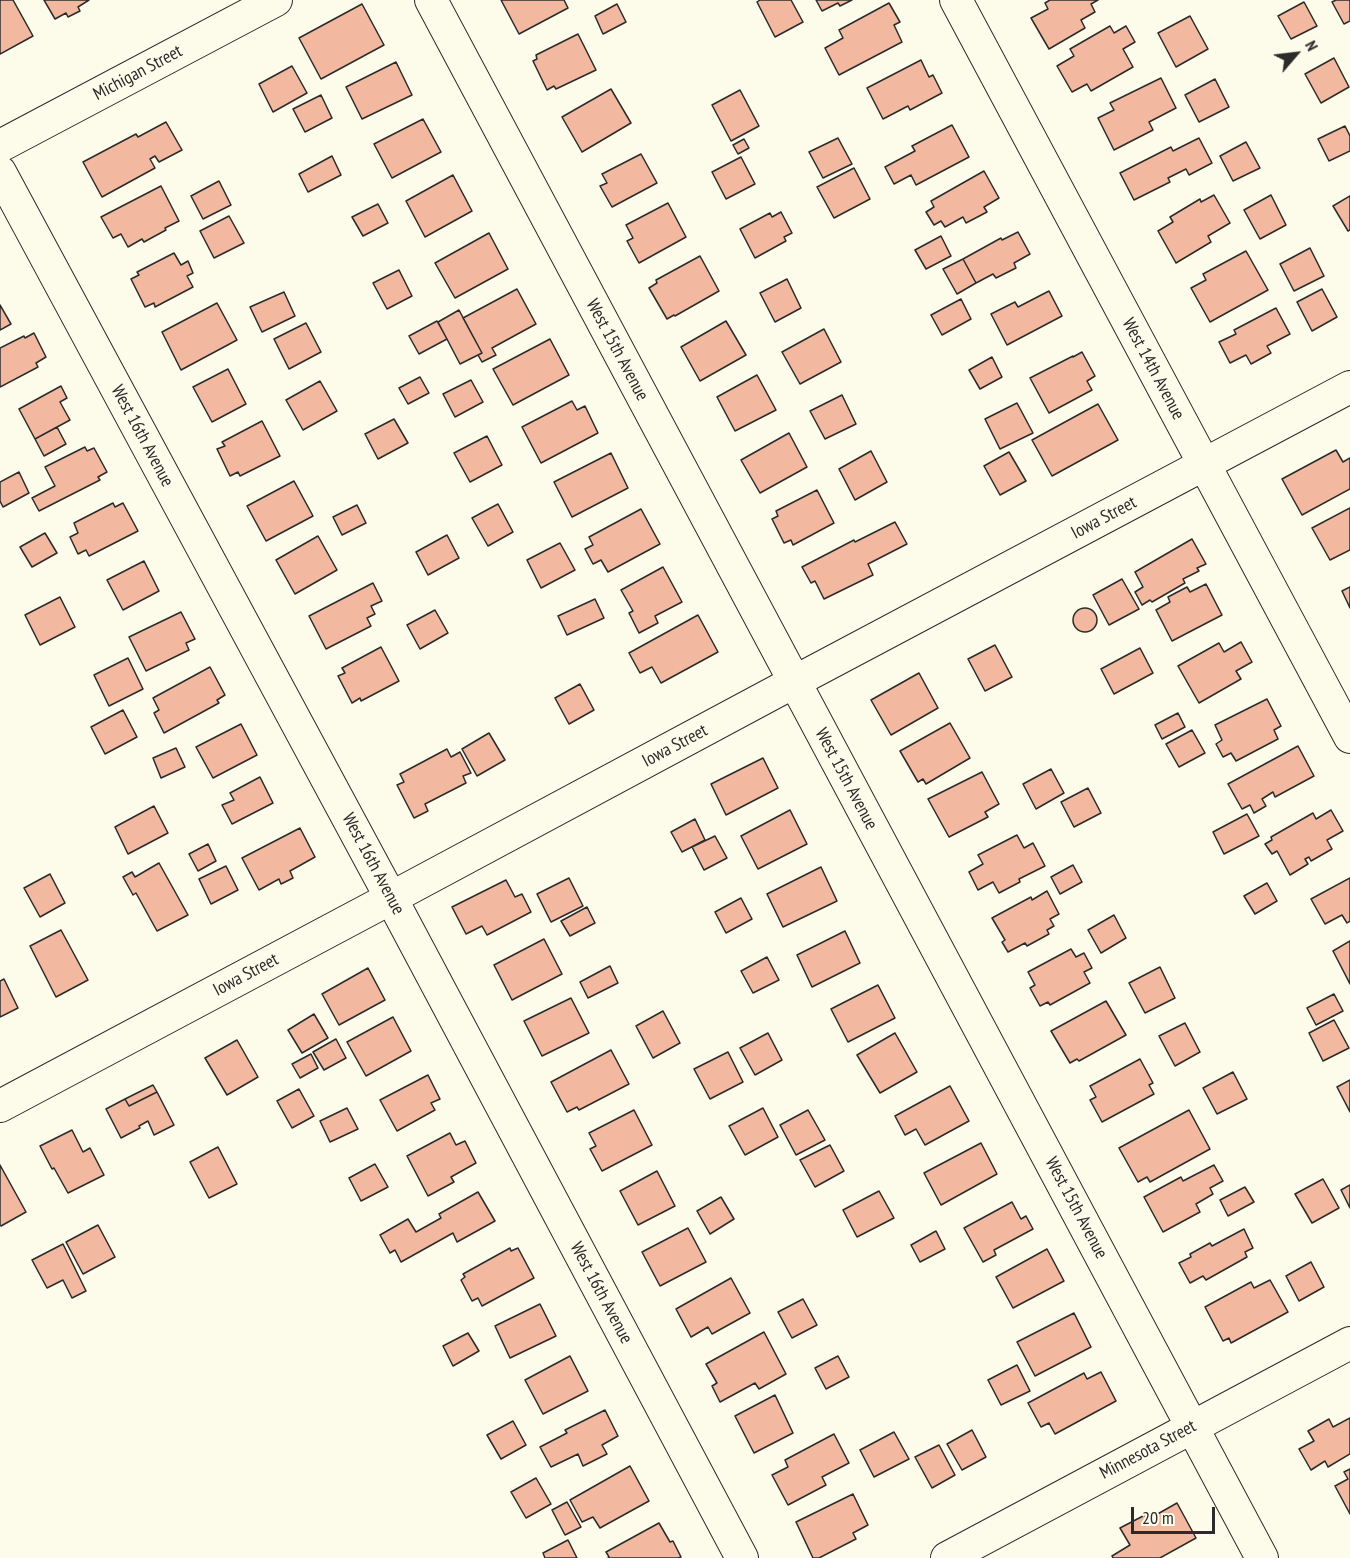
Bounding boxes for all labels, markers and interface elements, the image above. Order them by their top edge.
north arrow [1266,24,1326,84]
text: N [1301,37,1323,54]
street label: Michigan Street [90,41,186,105]
street label: West 15th Avenue [581,295,653,405]
street label: West 14th Avenue [1117,314,1189,424]
street label: West 16th Avenue [106,381,178,491]
street label: Iowa Street [1068,492,1140,544]
street label: Iowa Street [639,720,711,772]
street label: West 15th Avenue [810,724,882,834]
street label: West 16th Avenue [337,809,409,919]
street label: Iowa Street [210,949,282,1001]
street label: West 15th Avenue [1040,1153,1112,1263]
street label: West 16th Avenue [565,1238,637,1348]
street label: Minnesota Street [1096,1416,1200,1484]
scale bar [1134,1495,1218,1533]
text: 20 m [1142,1506,1174,1529]

